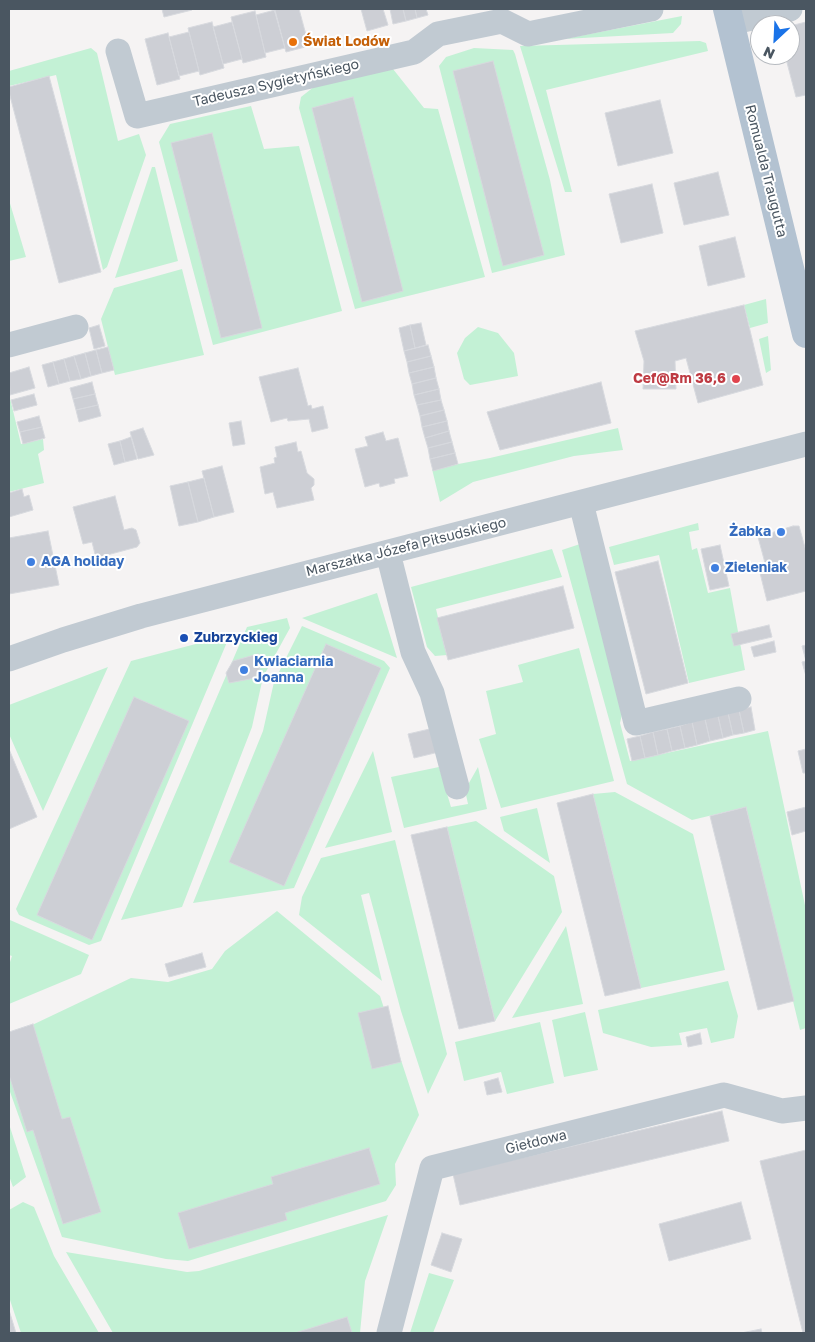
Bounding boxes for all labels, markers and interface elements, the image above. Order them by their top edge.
north arrow [750,15,800,65]
place label: Świat Lodów [303,34,390,50]
marker: Świat Lodów [287,36,299,48]
text: N [760,43,777,63]
street label: Tadeusza Sygietyńskiego [191,56,361,110]
street label: Romualda Traugutta [741,103,791,239]
place label: Cef@Rm 36,6 [633,371,726,387]
marker: Cef@Rm 36,6 [730,373,742,385]
street label: Marszałka Józefa Piłsudskiego [304,514,508,580]
place label: Żabka [729,524,771,540]
marker: Żabka [775,526,787,538]
place label: AGA holiday [41,554,124,570]
marker: AGA holiday [25,556,37,568]
place label: Zieleniak [725,560,787,576]
marker: Zieleniak [709,562,721,574]
place label: Zubrzyckieg [194,630,278,646]
marker: Zubrzyckieg [178,632,190,644]
place label: Kwiaciarnia Joanna [254,654,333,686]
marker: Kwiaciarnia Joanna [238,664,250,676]
street label: Giełdowa [504,1126,568,1158]

